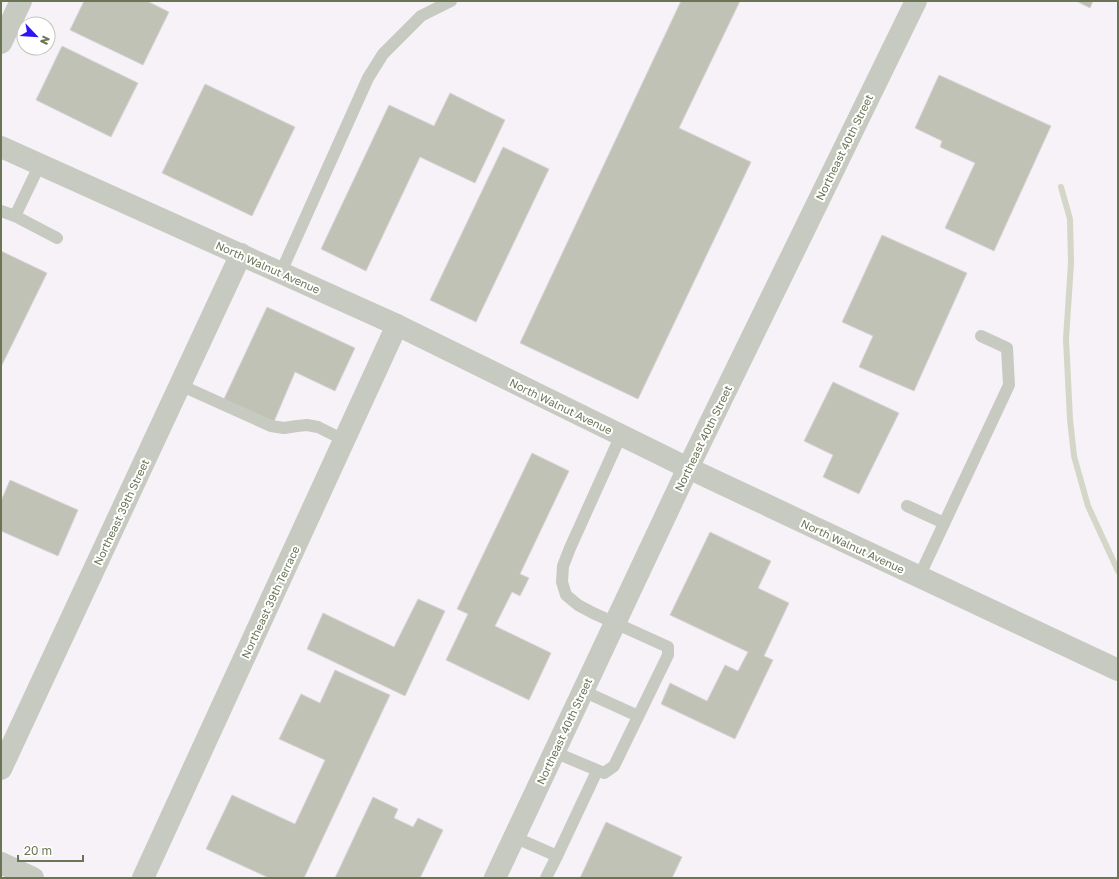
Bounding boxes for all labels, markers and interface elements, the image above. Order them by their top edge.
north arrow [16,16,56,56]
text: N [38,34,53,47]
street label: Northeast 40th Street [813,92,875,202]
street label: North Walnut Avenue [214,238,322,296]
street label: North Walnut Avenue [508,375,614,437]
street label: Northeast 40th Street [672,383,734,493]
street label: Northeast 39th Street [91,457,151,567]
street label: North Walnut Avenue [799,516,907,576]
street label: Northeast 39th Terrace [238,544,302,660]
street label: Northeast 40th Street [534,676,594,786]
scale bar [18,837,83,863]
text: 20 m [24,843,52,858]

